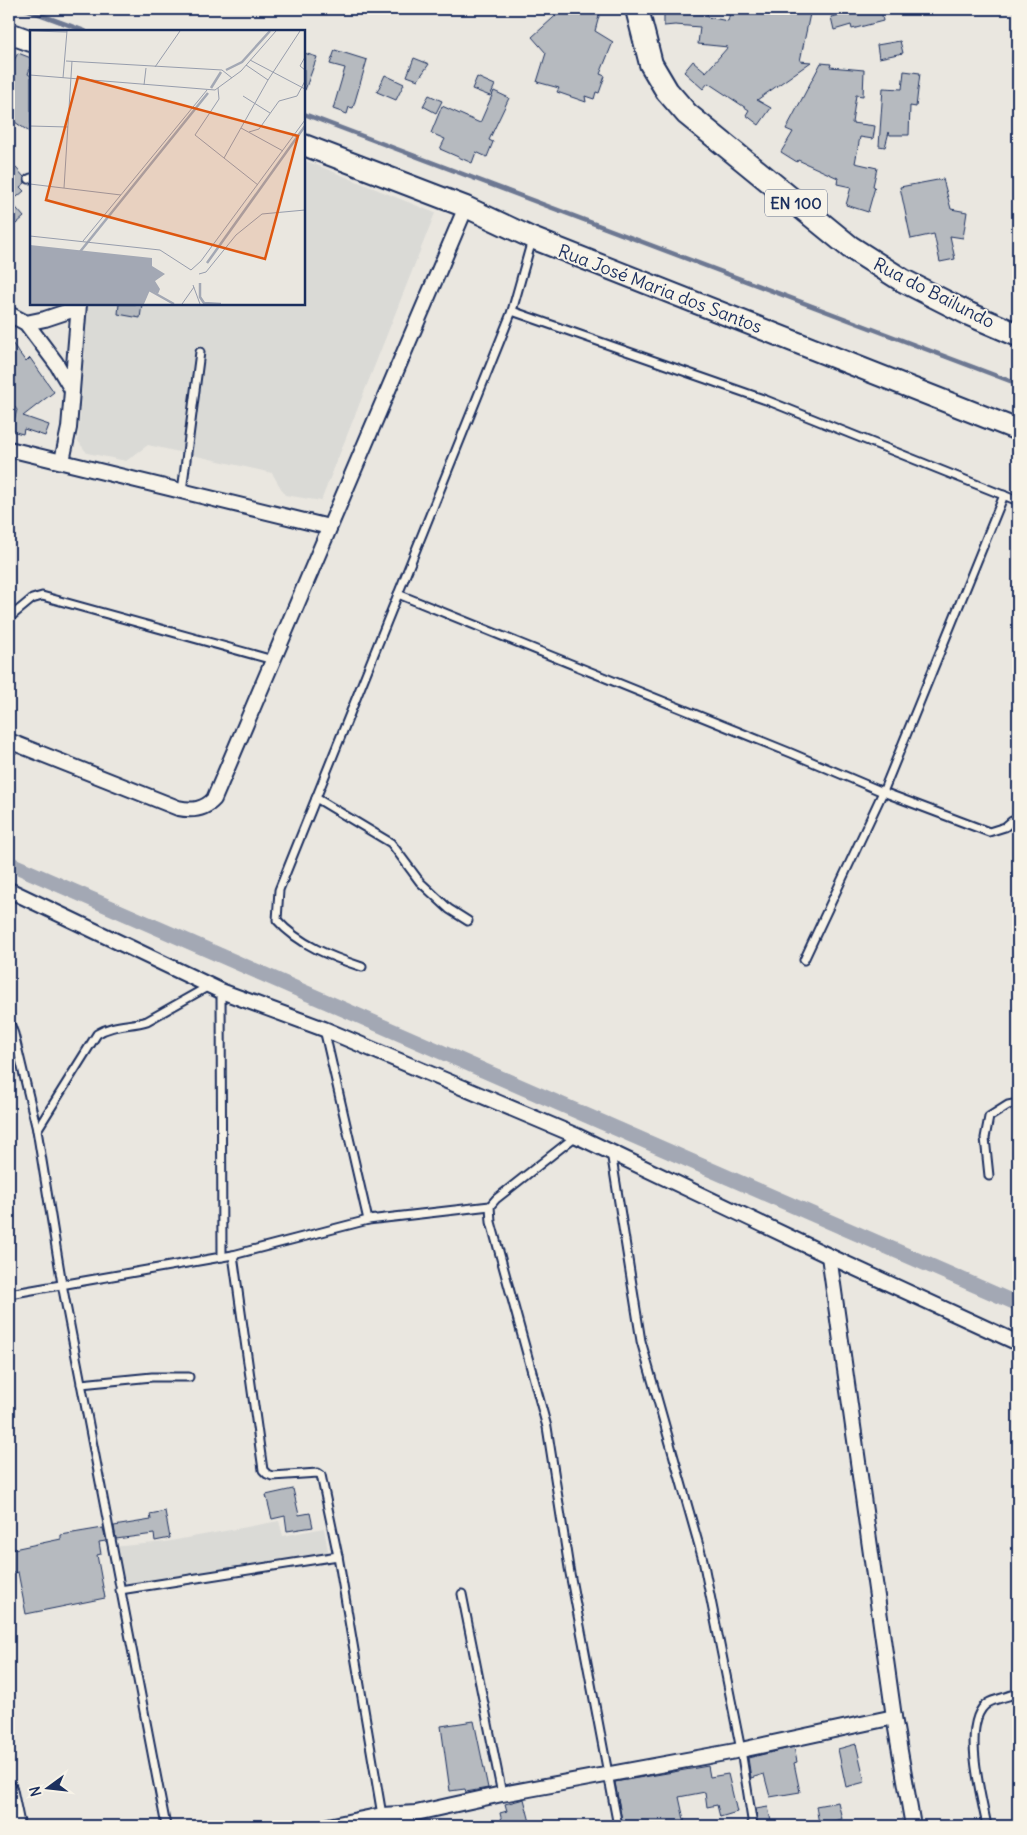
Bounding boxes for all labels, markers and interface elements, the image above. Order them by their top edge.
inset map [30,30,305,305]
road number: EN 100 [765,190,827,217]
street label: Rua José Maria dos Santos [555,239,765,338]
street label: Rua do Bailundo [870,252,999,333]
north arrow [22,1762,72,1812]
text: N [25,1784,45,1798]

